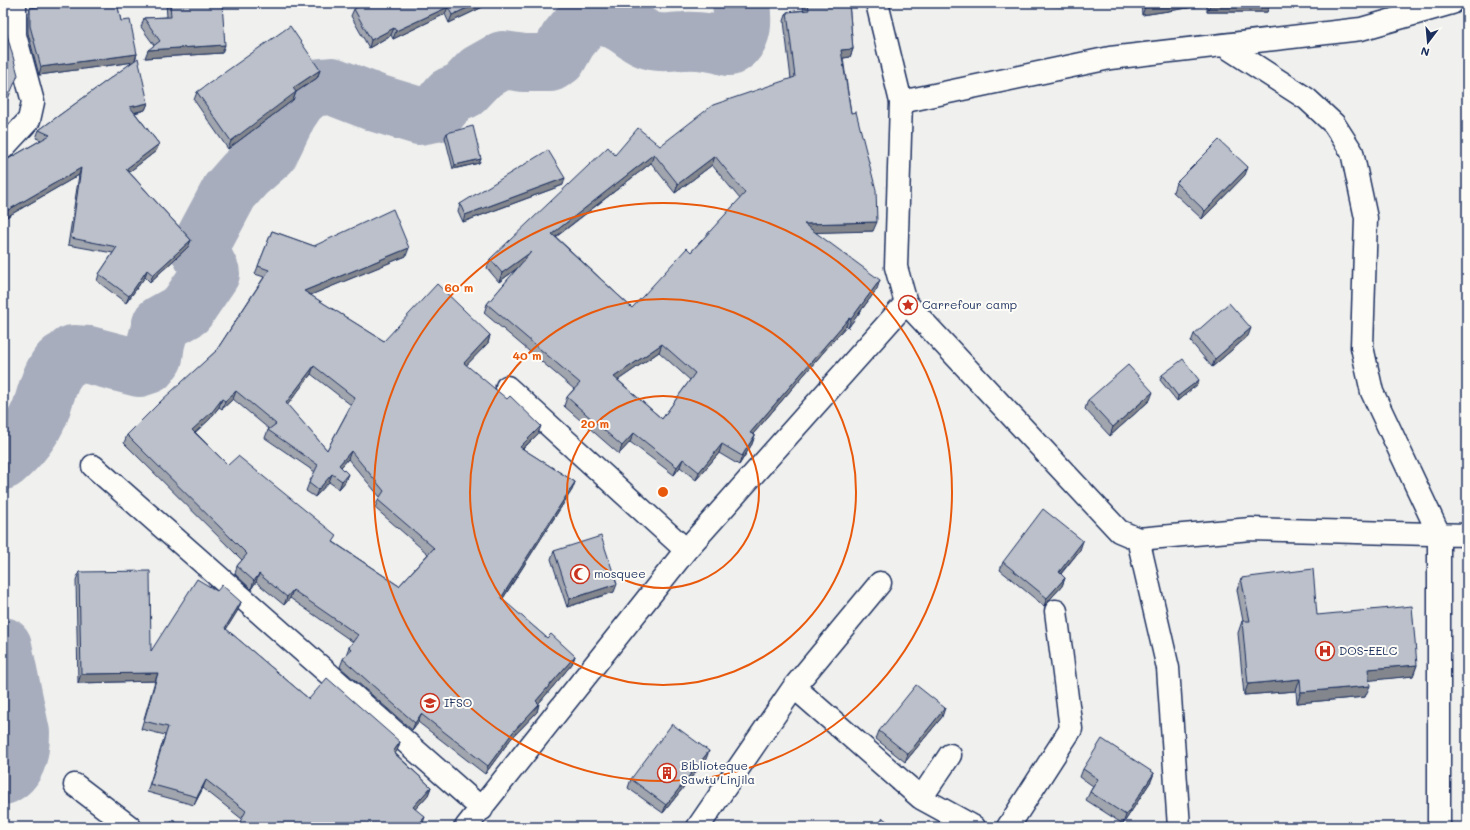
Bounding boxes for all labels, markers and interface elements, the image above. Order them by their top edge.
north arrow [1408,22,1448,62]
text: N [1419,44,1431,60]
text: 60 m [445,279,473,295]
place icon: Carrefour camp [897,294,919,316]
place label: Carrefour camp [922,296,1017,312]
text: 40 m [512,347,542,363]
text: 20 m [581,415,609,431]
centre of rings [656,485,670,499]
mosque icon: mosquee [569,563,591,585]
place label: mosquee [594,565,646,581]
hospital icon: DOS-EELC [1314,640,1336,662]
place label: DOS-EELC [1339,642,1398,658]
school or university icon: IFSO [419,692,441,714]
place label: IFSO [444,694,472,710]
place label: Biblioteque Sawtu Linjila [681,757,755,787]
building icon: Biblioteque Sawtu Linjila [656,762,678,784]

